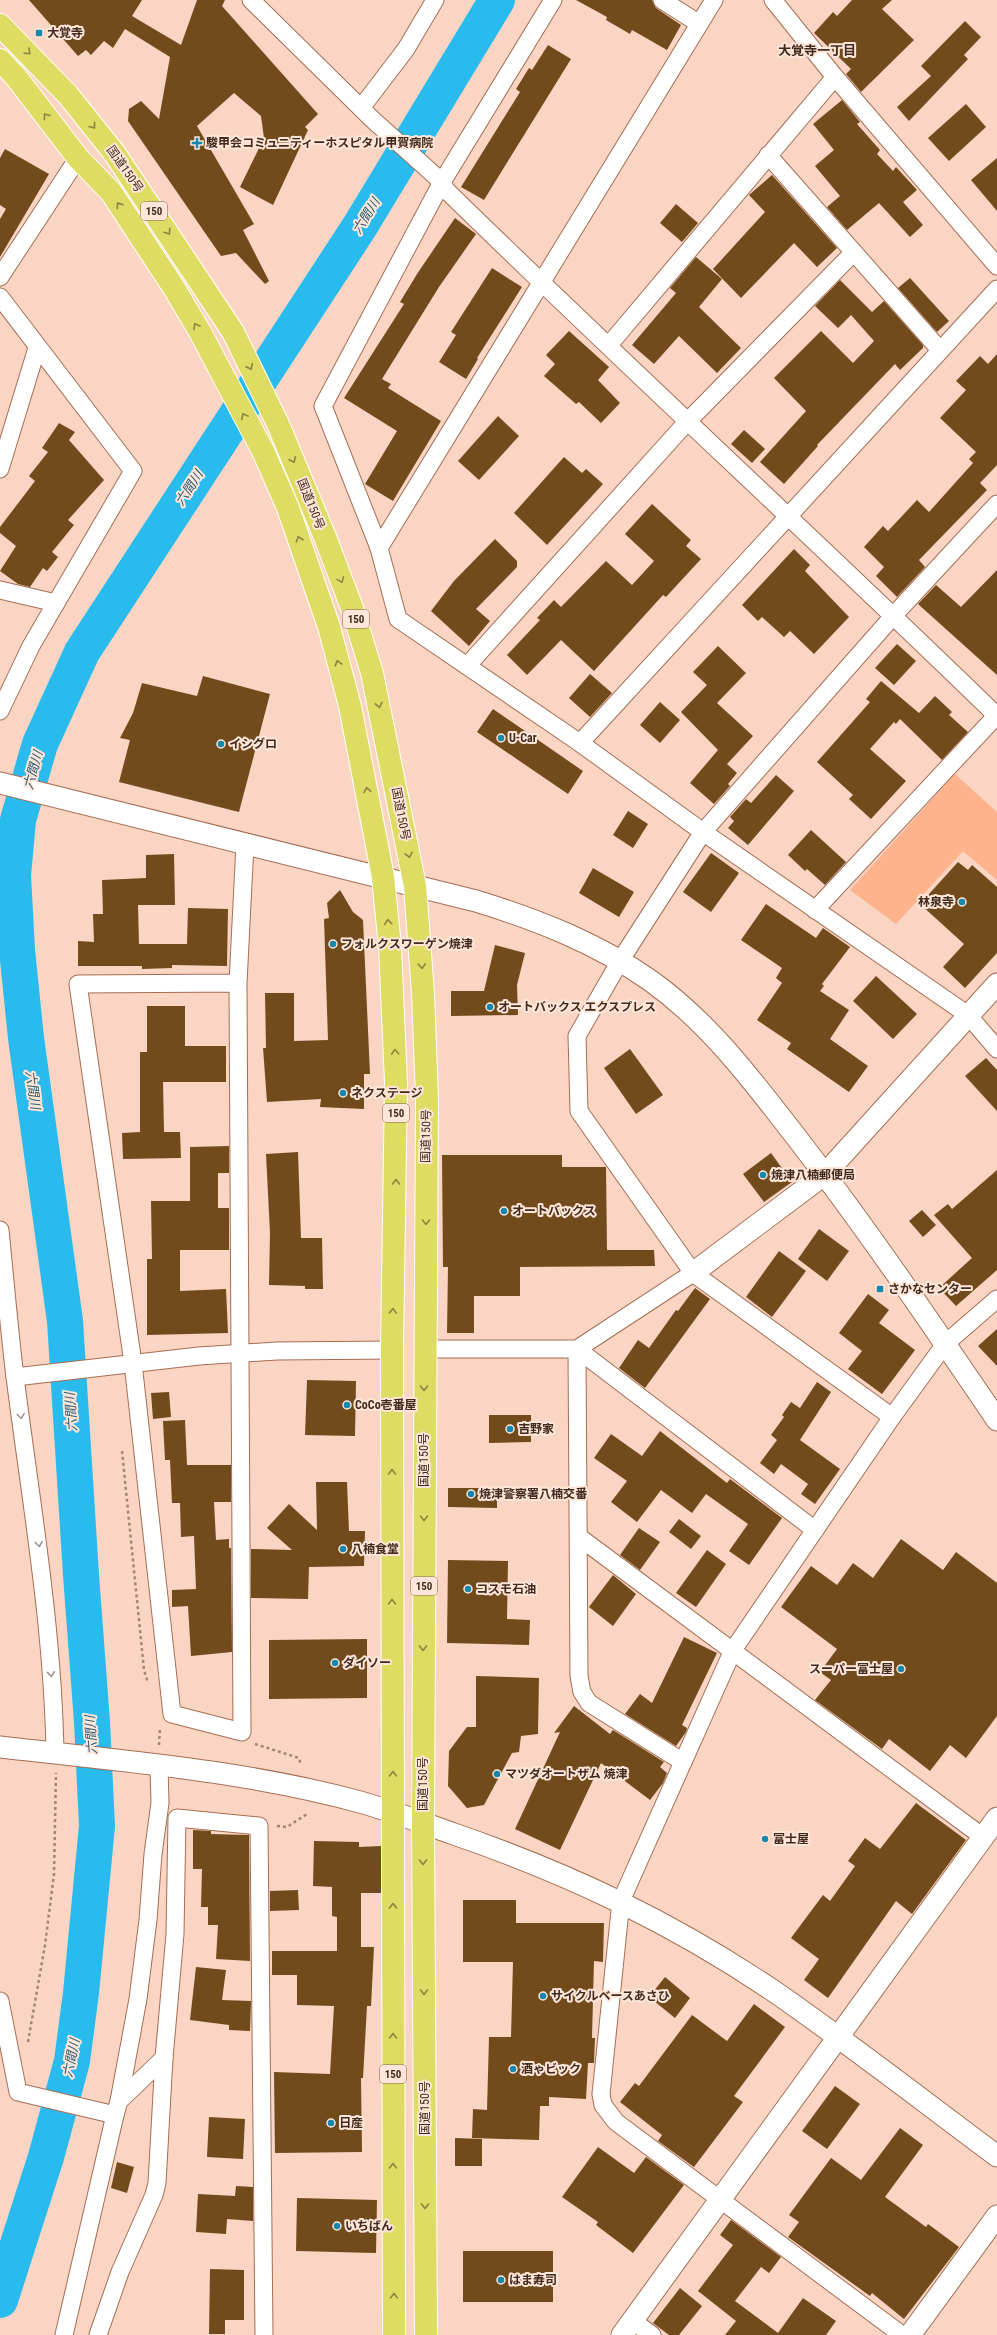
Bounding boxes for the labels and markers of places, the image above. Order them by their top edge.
place label: 大覚寺 [47,26,83,40]
marker: 大覚寺 [34,28,44,38]
place label: 駿甲会コミュニティーホスピタル甲賀病院 [206,136,433,150]
marker: 駿甲会コミュニティーホスピタル甲賀病院 [191,137,203,149]
place label: U-Car [509,731,537,745]
marker: U-Car [496,733,506,743]
place label: イシグロ [229,737,277,751]
marker: イシグロ [216,739,226,749]
place label: 林泉寺 [918,895,954,909]
marker: 林泉寺 [957,897,967,907]
place label: フォルクスワーゲン焼津 [341,937,473,951]
marker: フォルクスワーゲン焼津 [328,939,338,949]
place label: オートバックス エクスプレス [498,1000,656,1014]
marker: オートバックス エクスプレス [485,1002,495,1012]
place label: ネクステージ [351,1086,422,1100]
marker: ネクステージ [338,1088,348,1098]
place label: 焼津八楠郵便局 [771,1168,855,1182]
marker: 焼津八楠郵便局 [758,1170,768,1180]
place label: オートバックス [512,1204,596,1218]
marker: オートバックス [499,1206,509,1216]
place label: さかなセンター [888,1282,972,1296]
marker: さかなセンター [875,1284,885,1294]
place label: CoCo壱番屋 [355,1398,417,1412]
marker: CoCo壱番屋 [342,1400,352,1410]
place label: 吉野家 [518,1422,554,1436]
marker: 吉野家 [505,1424,515,1434]
place label: 焼津警察署八楠交番 [479,1487,588,1501]
marker: 焼津警察署八楠交番 [466,1489,476,1499]
place label: 八楠食堂 [351,1542,399,1556]
marker: 八楠食堂 [338,1544,348,1554]
place label: コスモ石油 [476,1582,536,1596]
marker: コスモ石油 [463,1584,473,1594]
place label: ダイソー [343,1656,391,1670]
marker: ダイソー [330,1658,340,1668]
place label: スーパー富士屋 [809,1662,893,1676]
marker: スーパー富士屋 [896,1664,906,1674]
place label: マツダオートザム 焼津 [505,1767,628,1781]
marker: マツダオートザム 焼津 [492,1769,502,1779]
place label: 富士屋 [773,1832,809,1846]
marker: 富士屋 [760,1834,770,1844]
place label: サイクルベースあさひ [551,1989,670,2003]
marker: サイクルベースあさひ [538,1991,548,2001]
place label: 酒ゃビック [521,2062,581,2076]
marker: 酒ゃビック [508,2064,518,2074]
place label: 日産 [339,2116,363,2130]
marker: 日産 [326,2118,336,2128]
place label: いちばん [345,2219,393,2233]
marker: いちばん [332,2221,342,2231]
place label: はま寿司 [509,2273,557,2287]
marker: はま寿司 [496,2275,506,2285]

